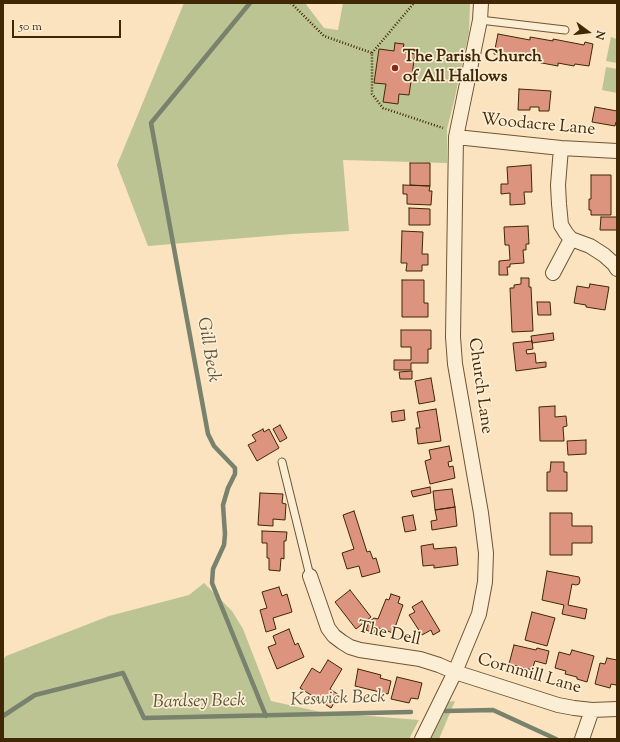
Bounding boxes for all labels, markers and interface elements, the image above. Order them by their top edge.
scale bar [14,12,123,38]
north arrow [568,12,608,52]
text: 50 m [19,18,42,36]
text: N [591,29,608,41]
place label: The Parish Church of All Hallows [403,48,542,88]
marker: The Parish Church of All Hallows [390,63,400,73]
street label: Woodacre Lane [480,111,596,141]
water label: Gill Beck [191,316,223,384]
street label: Church Lane [462,337,496,435]
street label: The Dell [356,618,422,652]
street label: Cornmill Lane [475,650,583,700]
water label: Keswick Beck [290,688,386,712]
water label: Bardsey Beck [153,691,245,715]

